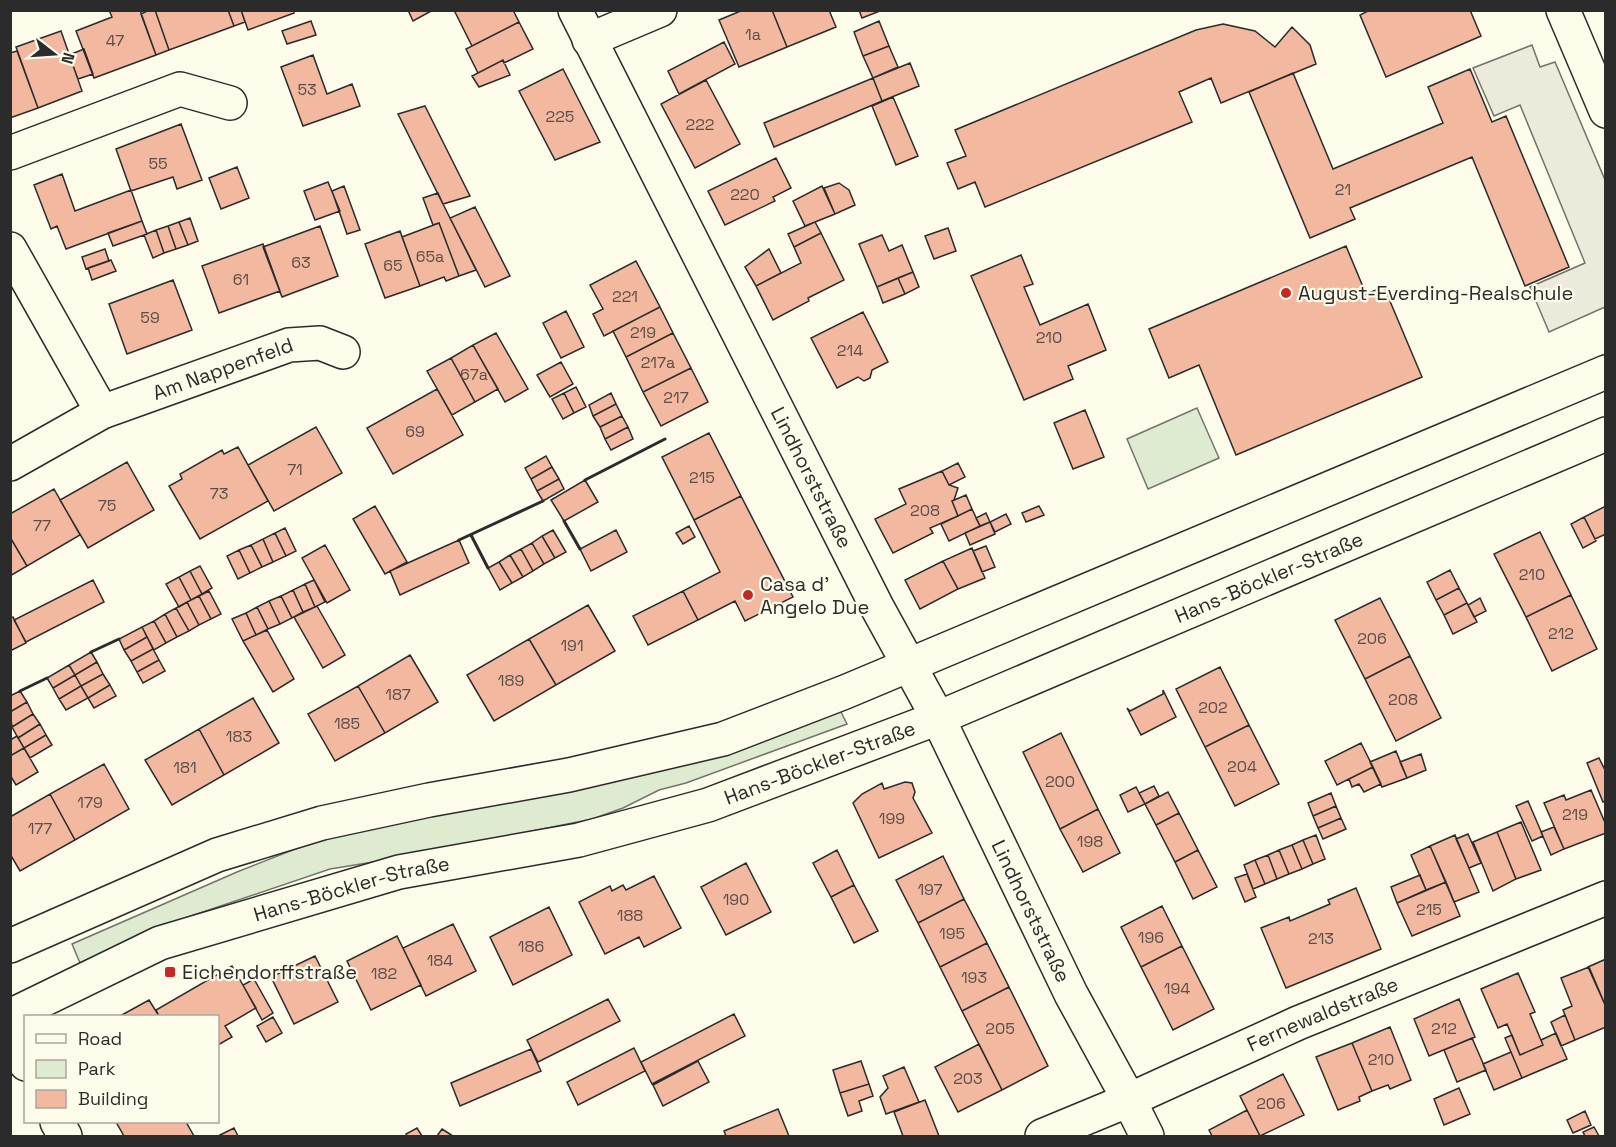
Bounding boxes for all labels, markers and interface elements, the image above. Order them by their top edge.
north arrow [24,24,84,84]
house number: 1a [745,24,761,45]
house number: 47 [106,30,124,51]
text: N [56,50,79,66]
house number: 53 [297,79,317,100]
house number: 225 [546,106,574,127]
house number: 222 [686,114,714,135]
house number: 55 [148,153,168,174]
house number: 21 [1335,179,1351,200]
house number: 220 [730,184,760,205]
house number: 65a [416,246,444,267]
house number: 63 [291,252,311,273]
house number: 65 [383,255,403,276]
house number: 61 [233,269,249,290]
place label: August-Everding-Realschule [1298,280,1573,306]
house number: 221 [612,286,638,307]
marker: August-Everding-Realschule [1279,286,1293,300]
house number: 59 [140,307,160,328]
house number: 219 [630,322,656,343]
house number: 210 [1036,327,1062,348]
street label: Am Nappenfeld [149,332,297,406]
house number: 214 [837,340,863,361]
house number: 217a [641,352,675,373]
house number: 67a [460,364,488,385]
house number: 217 [663,387,689,408]
street label: Lindhorststraße [765,403,858,553]
house number: 69 [405,421,425,442]
house number: 71 [287,459,303,480]
house number: 215 [689,467,715,488]
house number: 73 [210,483,228,504]
house number: 75 [98,495,116,516]
house number: 208 [910,500,940,521]
house number: 77 [33,515,51,536]
street label: Hans-Böckler-Straße [1171,526,1367,629]
house number: 210 [1519,564,1545,585]
place label: Casa d' Angelo Due [760,571,869,620]
marker: Casa d' Angelo Due [741,588,755,602]
house number: 212 [1548,623,1574,644]
house number: 206 [1357,628,1387,649]
house number: 191 [560,635,584,656]
house number: 189 [498,670,524,691]
house number: 187 [385,684,411,705]
house number: 208 [1388,689,1418,710]
house number: 202 [1198,697,1228,718]
house number: 185 [334,713,360,734]
street label: Hans-Böckler-Straße [720,715,919,811]
house number: 183 [226,726,252,747]
house number: 204 [1227,756,1257,777]
house number: 181 [173,757,197,778]
house number: 200 [1045,771,1075,792]
house number: 179 [77,792,103,813]
house number: 219 [1562,804,1588,825]
house number: 199 [879,808,905,829]
house number: 177 [28,818,52,839]
house number: 198 [1077,831,1103,852]
street label: Lindhorststraße [986,836,1076,987]
street label: Hans-Böckler-Straße [250,850,452,928]
house number: 197 [917,879,943,900]
house number: 190 [723,889,749,910]
house number: 215 [1416,899,1442,920]
house number: 188 [617,905,643,926]
house number: 195 [939,923,965,944]
house number: 196 [1138,927,1164,948]
house number: 213 [1308,928,1334,949]
house number: 186 [518,936,544,957]
house number: 184 [427,950,453,971]
place label: Eichendorffstraße [182,959,357,985]
house number: 182 [371,963,397,984]
marker: Eichendorffstraße [163,965,177,979]
house number: 193 [961,967,987,988]
street label: Fernewaldstraße [1243,971,1402,1058]
house number: 194 [1164,978,1190,999]
legend [24,1015,219,1123]
house number: 205 [985,1018,1015,1039]
house number: 212 [1431,1018,1457,1039]
text: Road [78,1027,122,1050]
house number: 210 [1368,1049,1394,1070]
text: Park [78,1057,116,1080]
house number: 203 [953,1068,983,1089]
text: Building [78,1087,148,1110]
house number: 206 [1256,1093,1286,1114]

